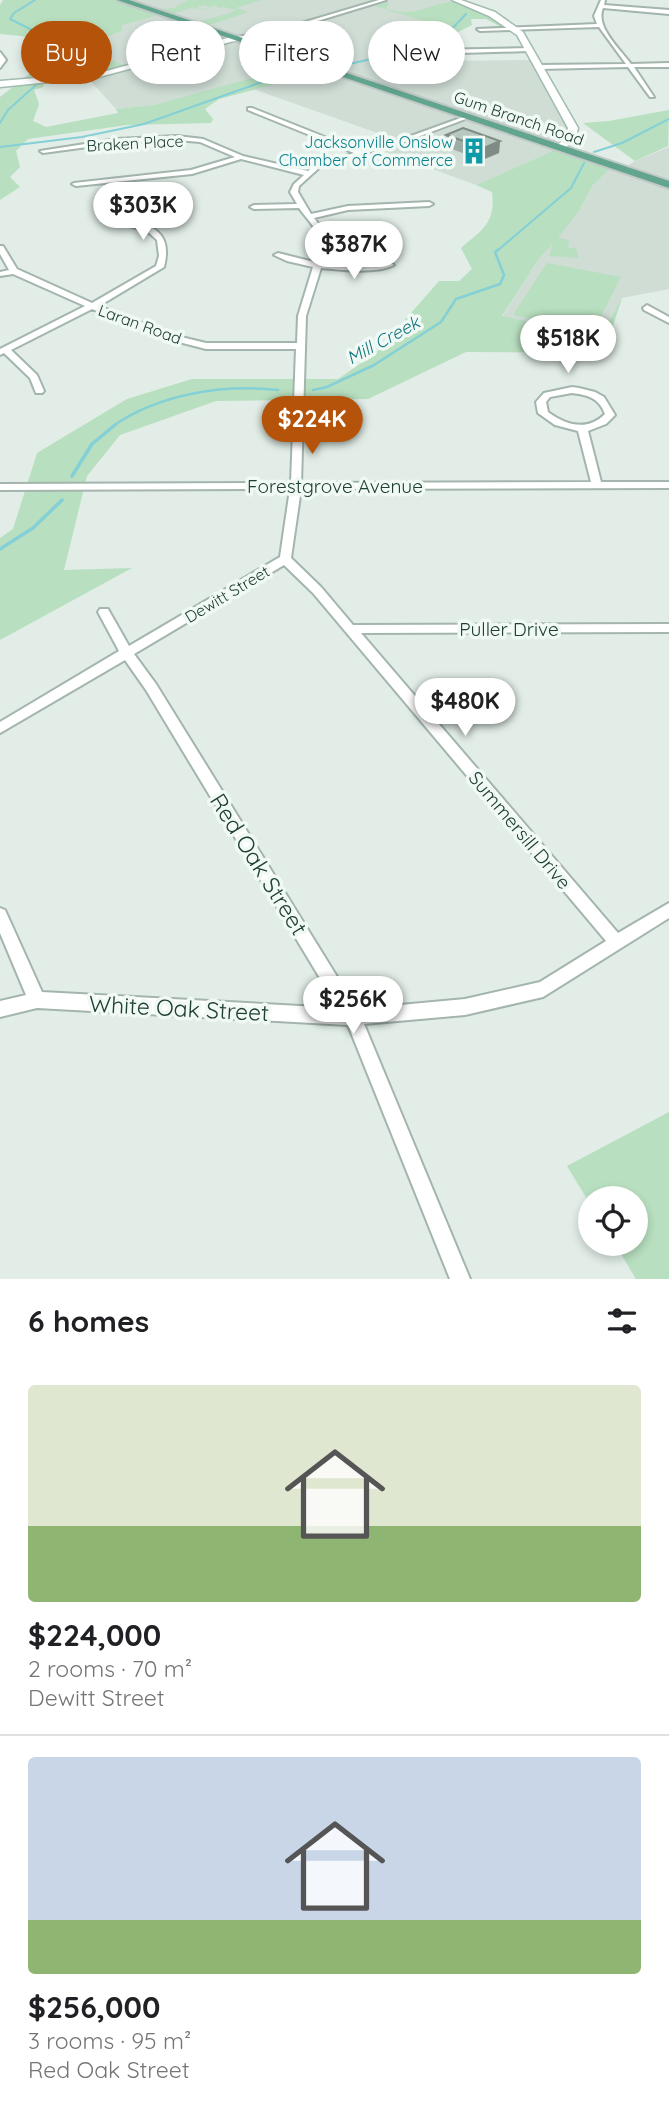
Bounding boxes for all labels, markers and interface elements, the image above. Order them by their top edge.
chip: Buy [21,21,112,84]
chip: Rent [126,21,225,84]
chip: Filters [239,21,354,84]
chip: New [368,21,465,84]
street label: Gum Branch Road [451,86,587,150]
street label: Braken Place [86,130,184,156]
place label: Jacksonville Onslow Chamber of Commerce [279,132,453,170]
building icon: Jacksonville Onslow Chamber of Commerce [459,136,489,166]
pin: $303K [94,182,192,242]
text: $303K [109,190,177,219]
pin: $387K [305,222,403,281]
text: $387K [321,229,387,258]
street label: Laran Road [96,300,184,348]
water label: Mill Creek [342,310,425,369]
pin: $518K [519,316,617,375]
text: $518K [536,323,600,352]
pin: $224K [263,396,361,456]
text: $224K [278,404,346,433]
street label: Forestgrove Avenue [247,474,423,498]
street label: Dewitt Street [181,561,273,627]
street label: Puller Drive [459,617,559,641]
pin: $480K [416,678,514,738]
text: $480K [430,686,500,715]
street label: Summersill Drive [464,766,576,894]
street label: Red Oak Street [204,788,314,940]
pin: $256K [304,976,402,1036]
text: $256K [319,984,387,1013]
street label: White Oak Street [88,989,270,1027]
map controls [578,1186,648,1256]
button: locate [578,1186,648,1256]
text: 6 homes [28,1302,149,1340]
icon: filters [603,1302,641,1340]
icon: home [272,1431,398,1557]
text: $224,000 [28,1616,161,1654]
text: 2 rooms · 70 m² [28,1654,192,1683]
text: Dewitt Street [28,1683,165,1712]
icon: home [272,1803,398,1929]
text: $256,000 [28,1988,160,2026]
text: 3 rooms · 95 m² [28,2026,191,2055]
text: Red Oak Street [28,2055,190,2084]

